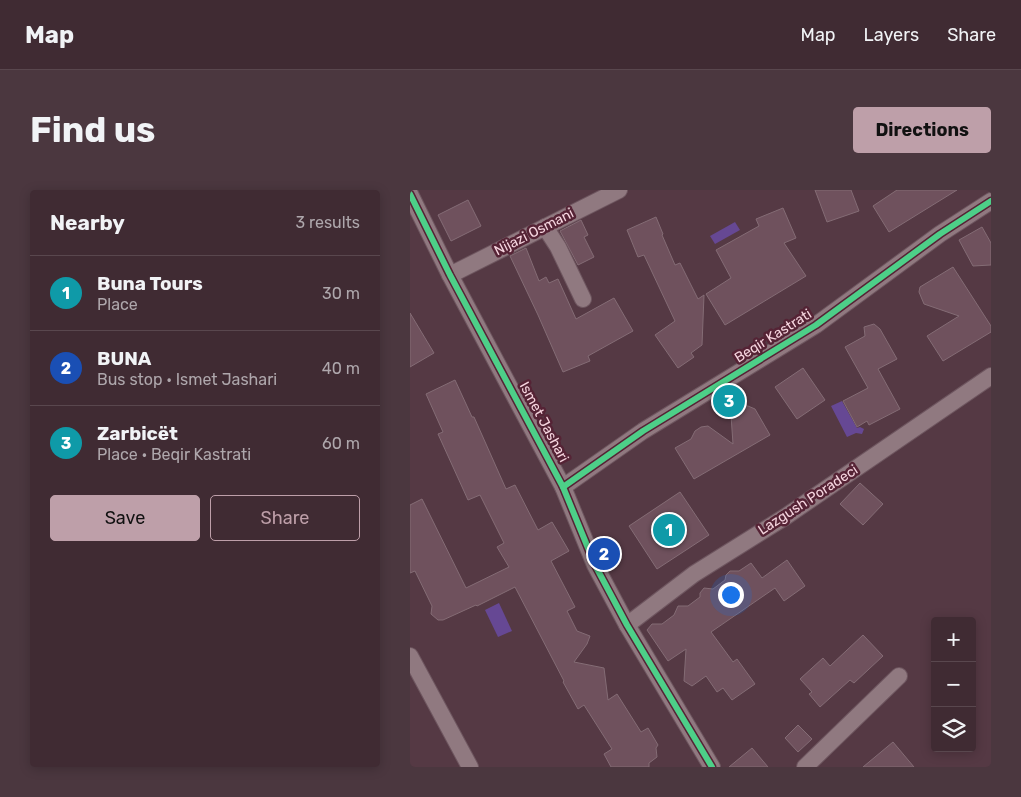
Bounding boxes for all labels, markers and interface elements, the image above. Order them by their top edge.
text: Map [25,21,74,49]
text: Map [801,24,836,46]
text: Layers [864,24,919,46]
text: Share [947,24,996,46]
button: Directions [853,107,991,153]
text: Find us [30,109,155,151]
street label: Nijazi Osmani [491,205,577,259]
text: Nearby [50,210,125,235]
text: 3 results [295,213,360,232]
text: Buna Tours [97,272,203,295]
text: 1 [62,284,70,303]
text: 30 m [322,284,360,303]
text: Place [97,295,138,314]
street label: Beqir Kastrati [731,306,815,366]
text: BUNA [97,347,151,370]
text: 2 [61,359,71,378]
text: 40 m [322,359,360,378]
text: Bus stop · Ismet Jashari [97,370,277,389]
street label: Ismet Jashari [516,379,572,465]
pin: 3 [713,382,745,420]
text: Zarbicët [97,422,178,445]
text: 3 [61,434,71,453]
text: 60 m [322,434,360,453]
text: Place · Beqir Kastrati [97,445,251,464]
street label: Lazgush Poradeci [755,461,861,539]
button: Save [50,495,200,541]
button: Share [210,495,360,541]
pin: 1 [653,511,685,549]
pin: 2 [588,535,620,573]
your location [718,582,744,608]
map controls [931,617,976,752]
button: + [931,617,976,662]
button: − [931,662,976,707]
button: layers [931,707,976,752]

